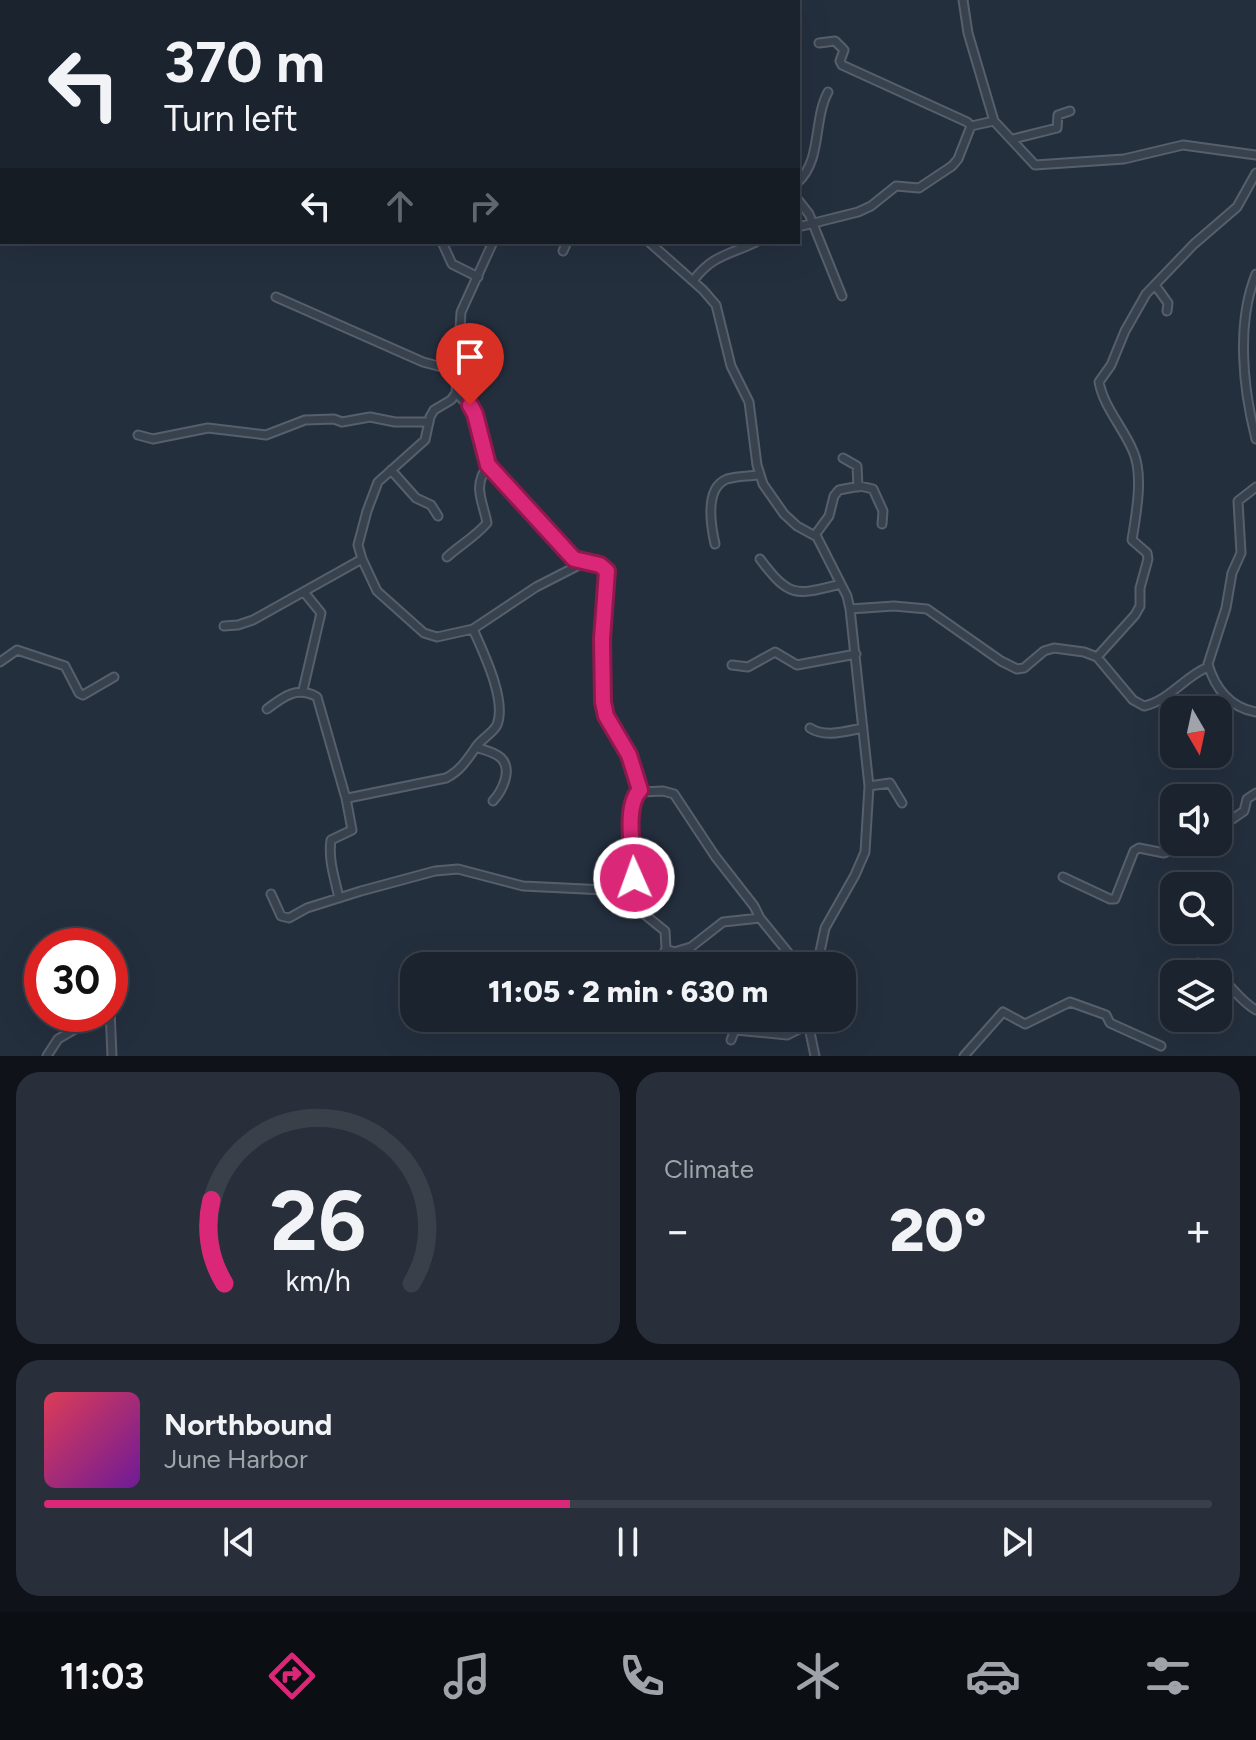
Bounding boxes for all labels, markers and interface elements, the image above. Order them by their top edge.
text: 370 m [164,29,325,96]
icon: left [32,32,136,136]
text: Turn left [164,97,298,140]
icon: left [294,184,338,228]
icon: ahead [378,184,422,228]
icon: right [462,184,506,228]
pin [436,323,504,405]
icon: arrive [448,335,492,379]
north arrow [1160,696,1232,768]
map controls [1160,696,1232,1032]
button: sound [1160,784,1232,856]
position arrow [592,836,676,920]
button: search [1160,872,1232,944]
speed limit sign: 30 [24,928,128,1032]
button: layers [1160,960,1232,1032]
text: 11:05 · 2 min · 630 m [488,973,768,1010]
text: Climate [664,1153,754,1185]
text: 26 [270,1171,366,1271]
text: 20° [889,1194,987,1266]
text: − [664,1204,691,1257]
text: + [1185,1204,1212,1257]
text: km/h [285,1264,351,1298]
text: Northbound [164,1406,332,1443]
text: June Harbor [164,1443,308,1475]
icon: previous [217,1520,261,1564]
icon: pause [606,1520,650,1564]
icon: next [995,1520,1039,1564]
icon: directions [264,1648,320,1704]
icon: music [439,1648,495,1704]
icon: phone [614,1648,670,1704]
icon: climate [790,1648,846,1704]
icon: car [965,1648,1021,1704]
icon: filters [1140,1648,1196,1704]
text: 11:03 [60,1655,144,1698]

